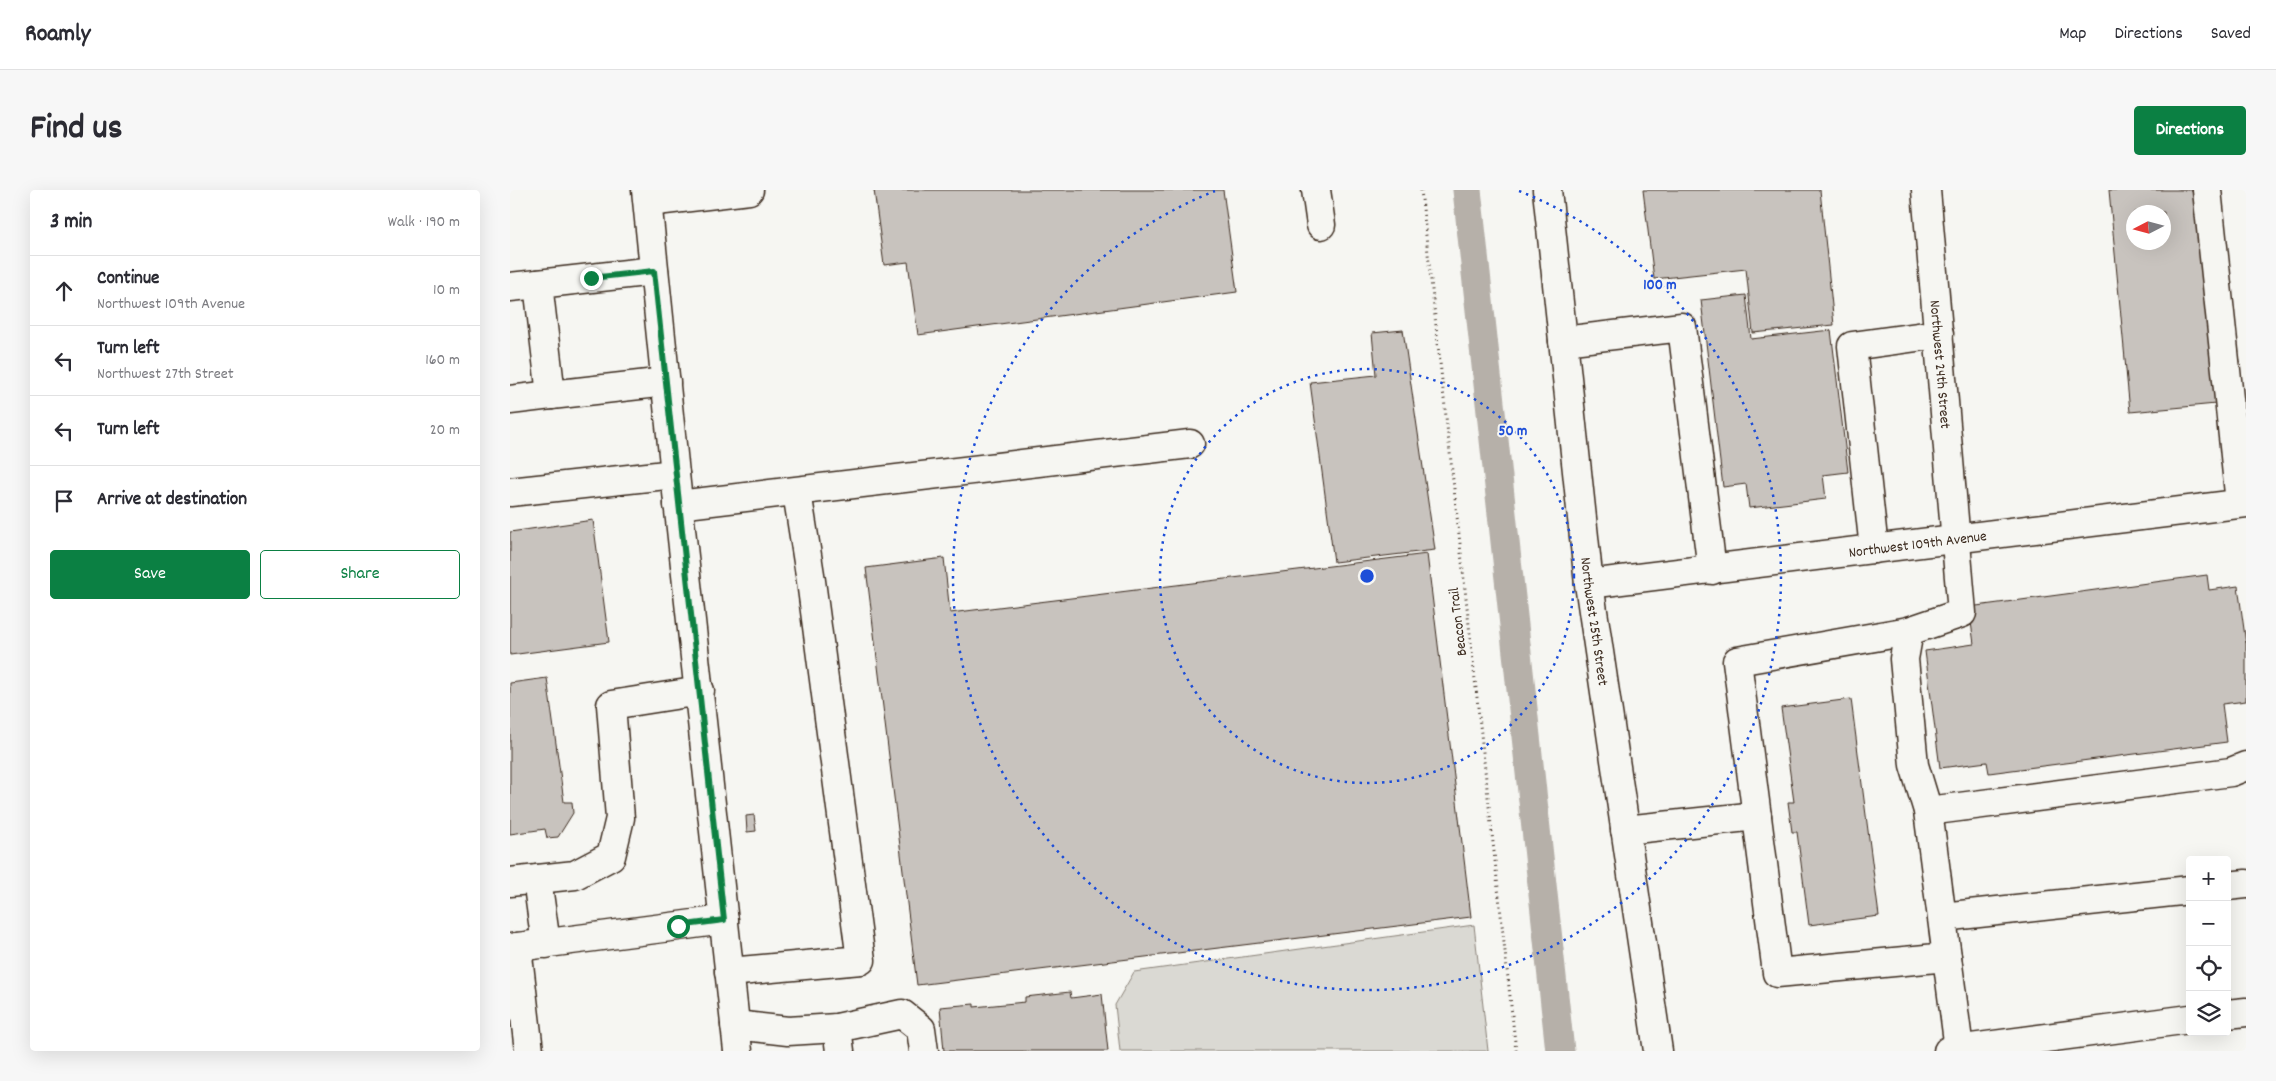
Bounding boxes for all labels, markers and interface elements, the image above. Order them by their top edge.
text: Roamly [25,18,91,52]
text: Map [2059,22,2086,47]
text: Directions [2114,22,2183,47]
text: Saved [2211,22,2251,47]
text: Find us [30,105,122,155]
button: Directions [2134,106,2246,155]
north arrow [2126,205,2171,250]
text: 3 min [50,208,92,238]
text: Walk · 190 m [388,211,460,234]
text: Continue [97,266,159,293]
route end [580,267,603,290]
text: 100 m [1643,275,1677,297]
icon: ahead [50,277,78,305]
text: 10 m [433,279,460,302]
text: Northwest 109th Avenue [97,293,245,316]
street label: Northwest 24th Street [1922,299,1955,430]
text: Turn left [97,336,160,363]
icon: left [50,347,78,375]
text: 160 m [425,349,460,372]
text: Northwest 27th Street [97,363,234,386]
icon: left [50,417,78,445]
text: Turn left [97,417,160,444]
text: 20 m [430,419,460,442]
text: 50 m [1499,421,1527,443]
icon: arrive [50,487,78,515]
text: Arrive at destination [97,487,247,514]
street label: Northwest 109th Avenue [1847,526,1988,565]
button: Save [50,550,250,599]
button: Share [260,550,460,599]
street label: Northwest 25th Street [1573,556,1613,688]
centre of rings [1358,567,1376,585]
street label: Beacon Trail [1444,586,1474,657]
map controls [2186,856,2231,1036]
button: + [2186,856,2231,901]
button: − [2186,901,2231,946]
route start [667,915,690,938]
button: locate [2186,946,2231,991]
button: layers [2186,991,2231,1036]

